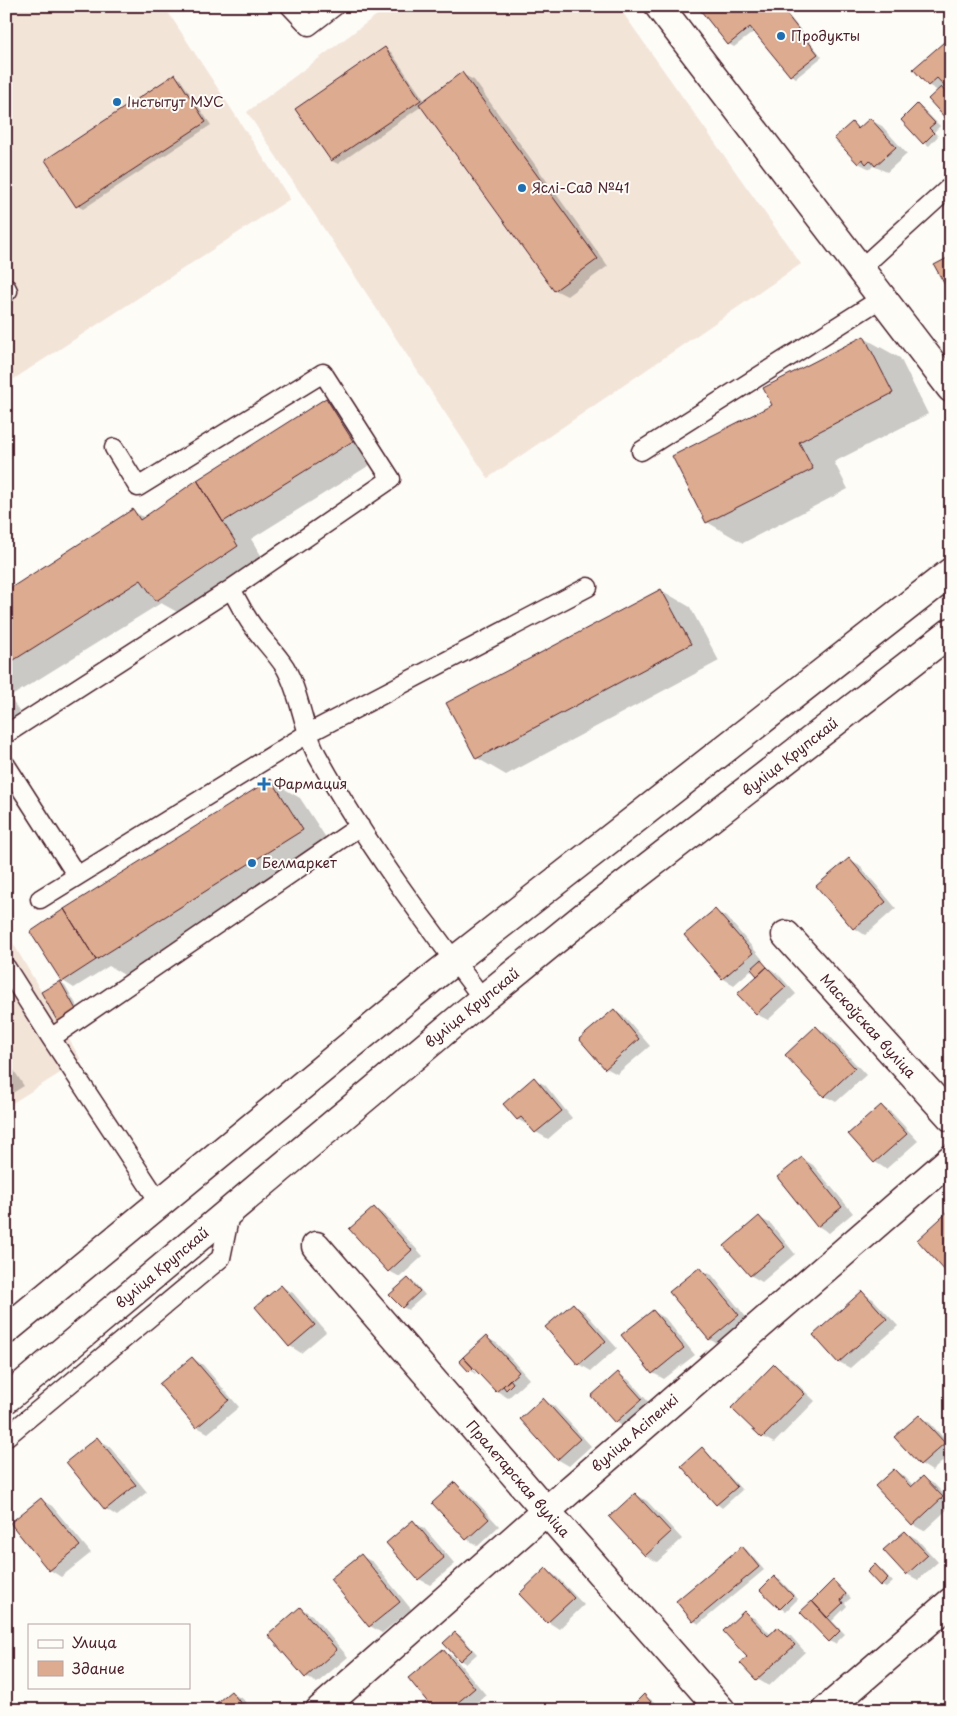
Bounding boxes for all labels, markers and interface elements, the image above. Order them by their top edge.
place label: Продукты [791,25,860,46]
marker: Продукты [775,30,787,42]
place label: Інстытут МУС [127,91,224,112]
marker: Інстытут МУС [111,96,123,108]
place label: Яслі-Сад №41 [532,177,629,198]
marker: Яслі-Сад №41 [516,182,528,194]
street label: вуліца Крупскай [737,713,842,801]
place label: Фармация [274,773,347,794]
marker: Фармация [258,778,270,790]
place label: Белмаркет [262,852,337,873]
marker: Белмаркет [246,857,258,869]
street label: вуліца Крупскай [420,963,523,1052]
street label: Маскоўская вуліца [816,969,921,1083]
street label: вуліца Крупскай [110,1222,213,1313]
street label: вуліца Асіпенкі [587,1389,683,1476]
street label: Пралетарская вуліца [462,1415,576,1542]
legend [28,1624,190,1688]
text: Улица [72,1630,117,1653]
text: Здание [72,1656,125,1679]

